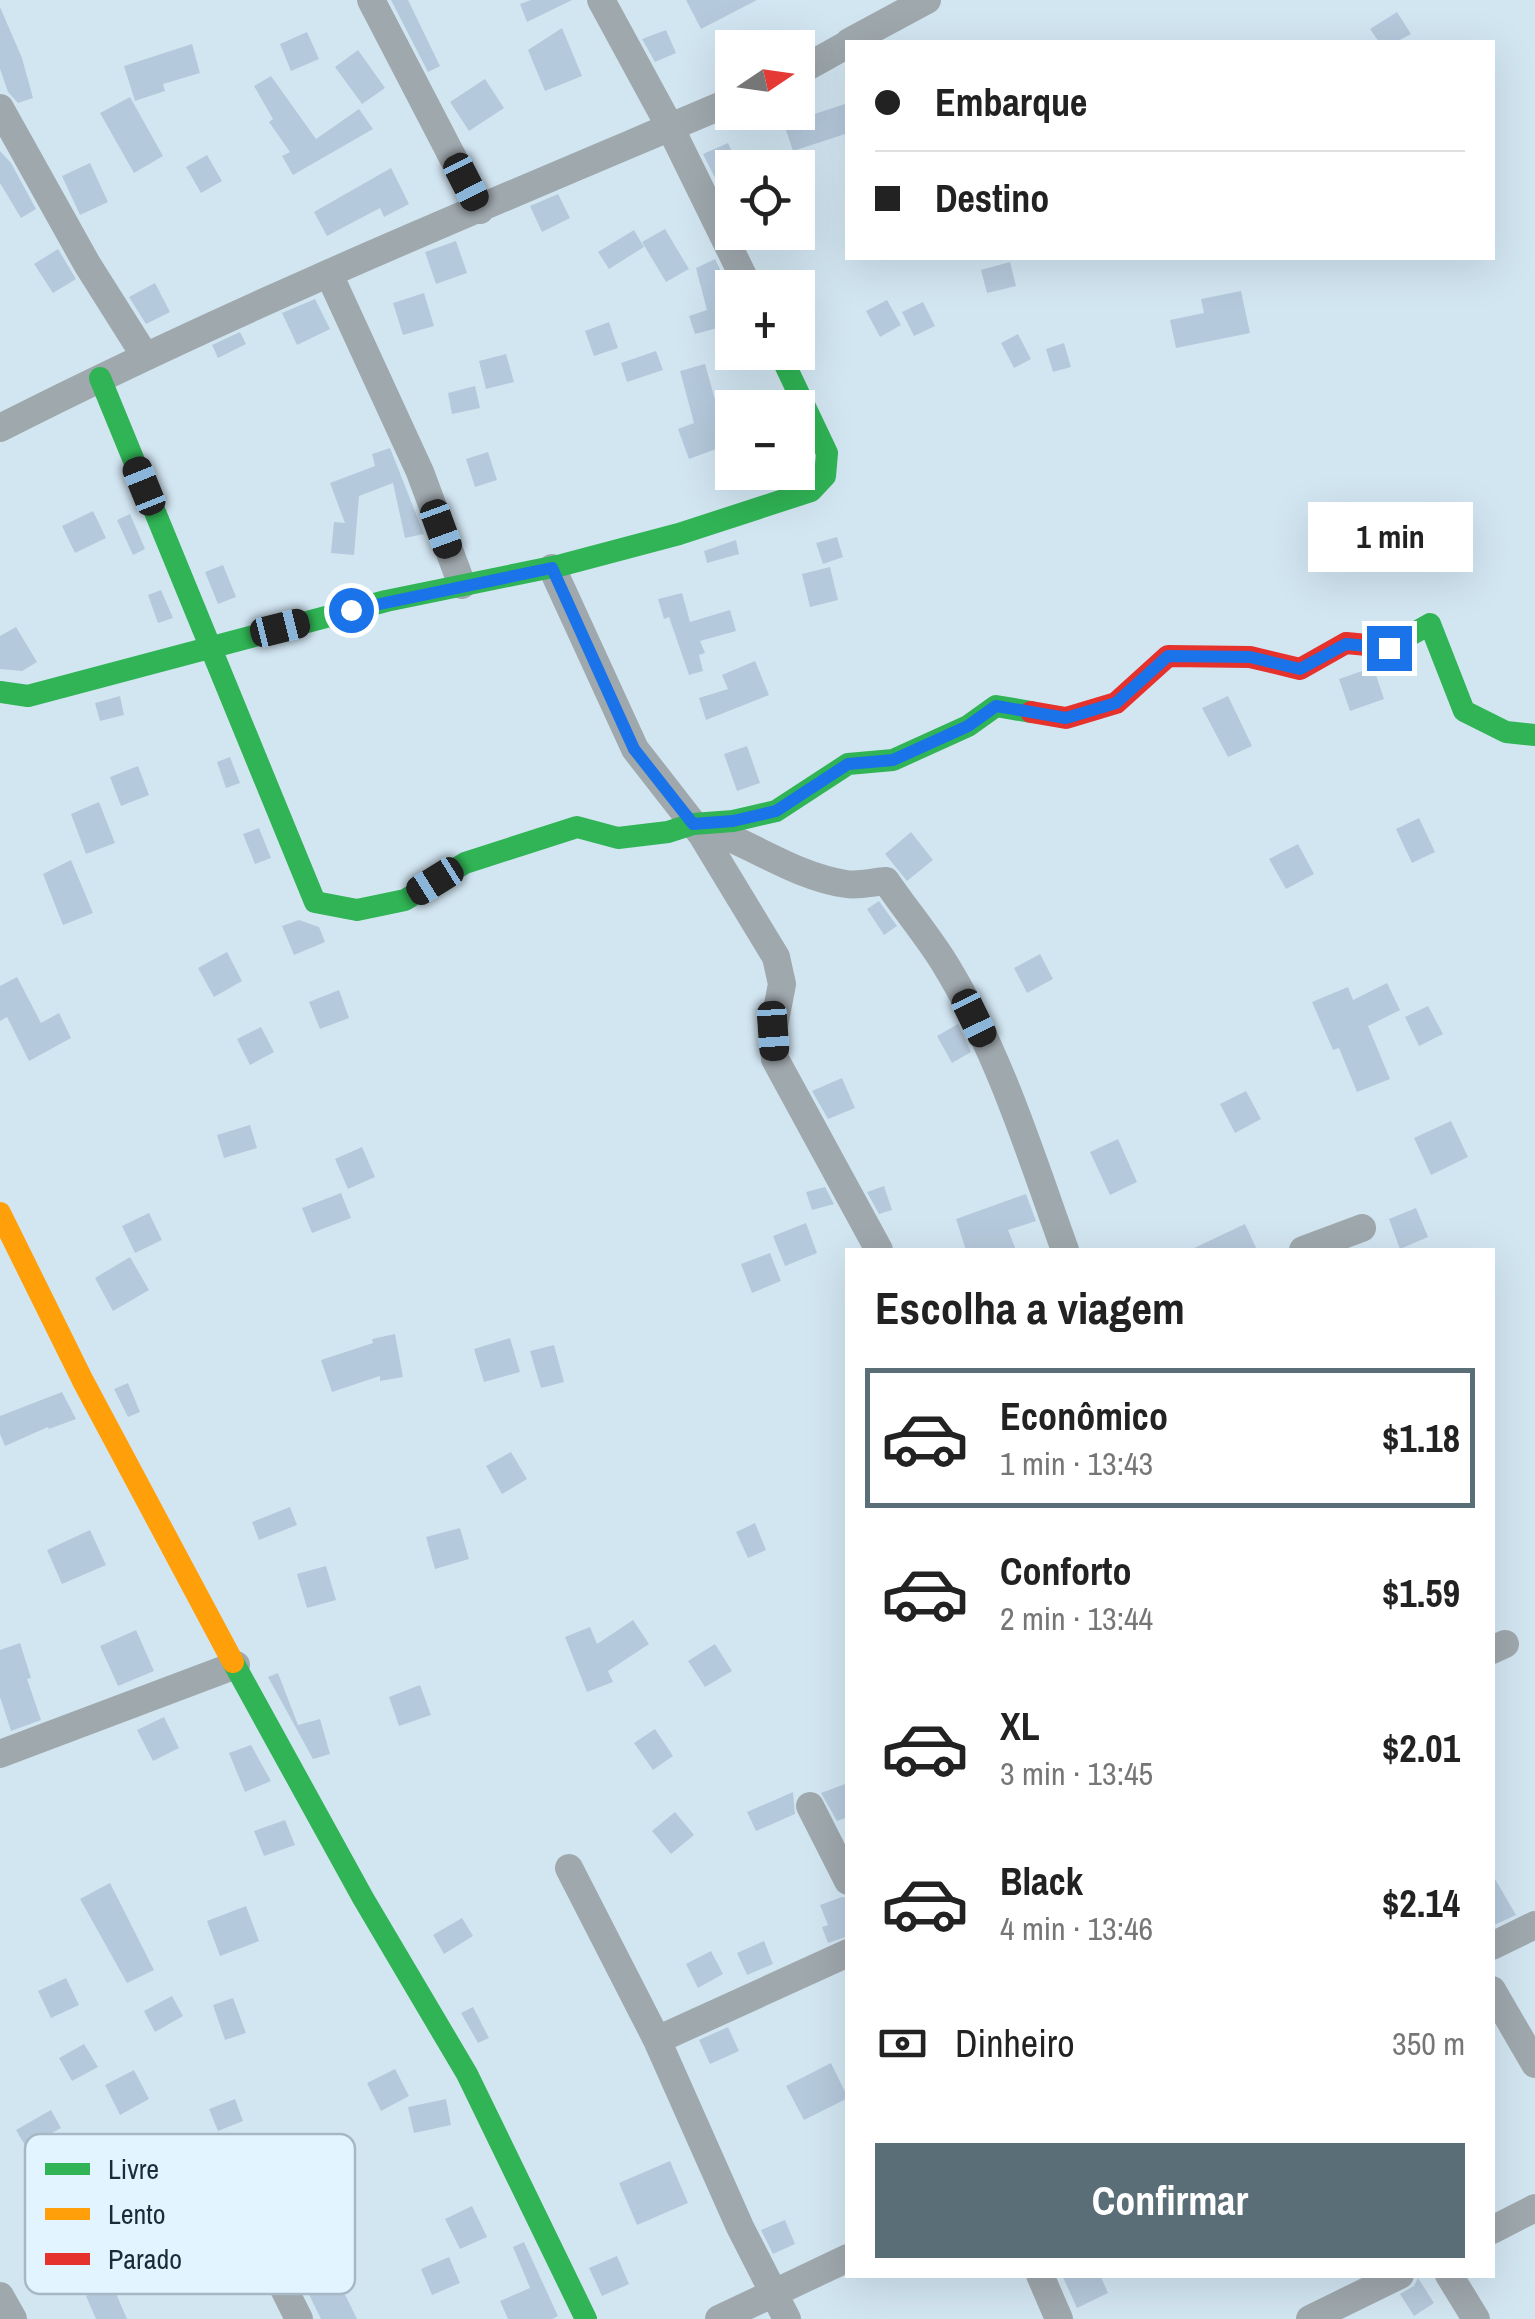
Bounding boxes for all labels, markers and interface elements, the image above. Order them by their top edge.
north arrow [715,30,815,130]
map controls [715,30,815,490]
text: Embarque [935,77,1087,128]
car [439,148,493,216]
button: locate [715,150,815,250]
text: Destino [935,173,1049,224]
button: + [715,270,815,370]
button: − [715,390,815,490]
car [119,453,169,519]
car [417,496,465,562]
callout: 1 min [1306,503,1472,573]
text: 1 min [1356,515,1425,558]
route start [329,588,374,633]
car [247,606,313,650]
route end [1367,626,1412,671]
car [402,852,468,910]
car [947,984,1001,1052]
car [756,1000,790,1062]
text: Escolha a viagem [875,1277,1185,1338]
text: Econômico [1000,1391,1168,1442]
icon: car [880,1393,970,1483]
text: $1.18 [1382,1413,1460,1464]
text: 1 min · 13:43 [1000,1442,1153,1485]
text: Conforto [1000,1546,1132,1597]
icon: car [880,1548,970,1638]
text: $1.59 [1382,1568,1460,1619]
text: 2 min · 13:44 [1000,1597,1153,1640]
text: XL [1000,1701,1040,1752]
icon: car [880,1703,970,1793]
text: $2.01 [1382,1723,1460,1774]
text: 3 min · 13:45 [1000,1752,1153,1795]
text: Black [1000,1856,1083,1907]
icon: car [880,1858,970,1948]
text: $2.14 [1382,1878,1460,1929]
text: 4 min · 13:46 [1000,1907,1153,1950]
icon: cash [875,2016,930,2071]
text: Dinheiro [955,2018,1075,2069]
text: 350 m [1392,2022,1465,2065]
legend [25,2134,355,2294]
button: Confirmar [875,2143,1465,2258]
text: Livre [108,2150,159,2188]
text: Lento [108,2195,165,2233]
text: Parado [108,2240,182,2278]

